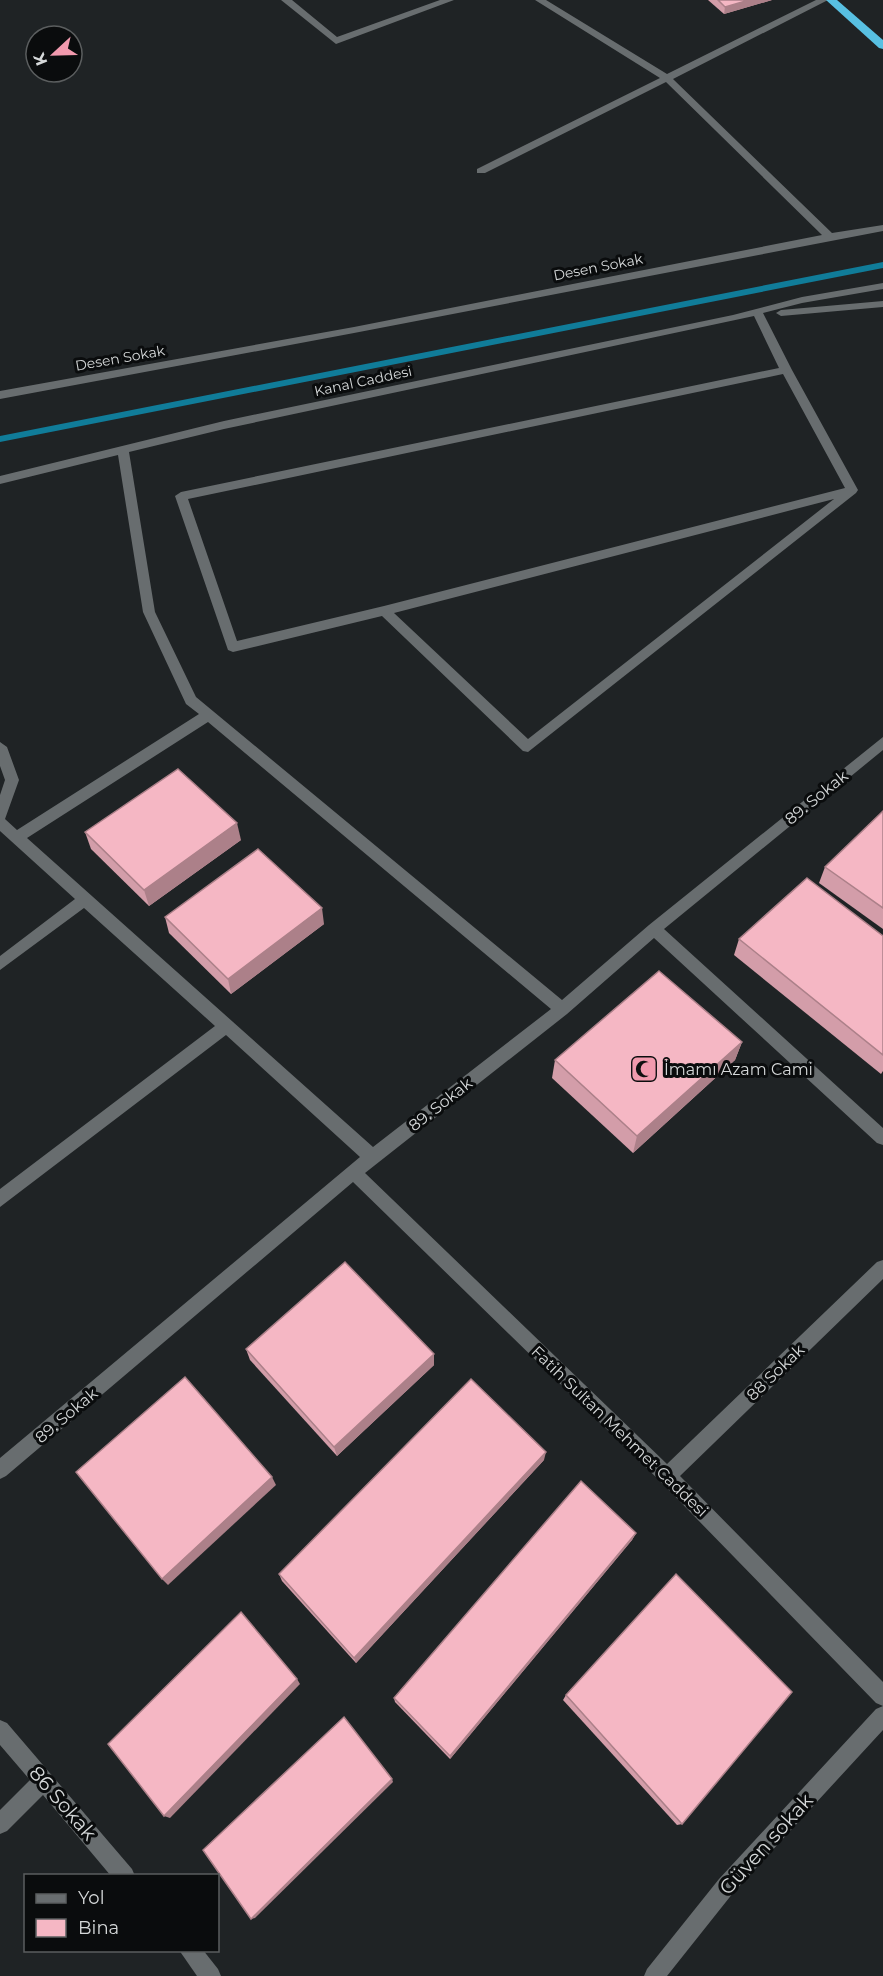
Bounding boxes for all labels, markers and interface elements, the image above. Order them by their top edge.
north arrow [24,24,84,84]
text: K [29,49,52,68]
street label: Desen Sokak [552,249,645,284]
street label: Desen Sokak [74,341,167,375]
street label: Kanal Caddesi [313,362,413,400]
street label: 89. Sokak [781,766,852,829]
mosque icon: İmamı Azam Cami [629,1054,659,1084]
place label: İmamı Azam Cami [664,1060,813,1079]
street label: 89. Sokak [405,1073,476,1135]
street label: 88 Sokak [743,1340,808,1405]
street label: Fatih Sultan Mehmet Caddesi [528,1342,712,1521]
street label: 89. Sokak [31,1384,102,1447]
street label: 86 Sokak [24,1761,102,1845]
street label: Güven sokak [714,1788,818,1900]
legend [24,1874,219,1952]
text: Yol [78,1887,104,1909]
text: Bina [78,1917,119,1939]

